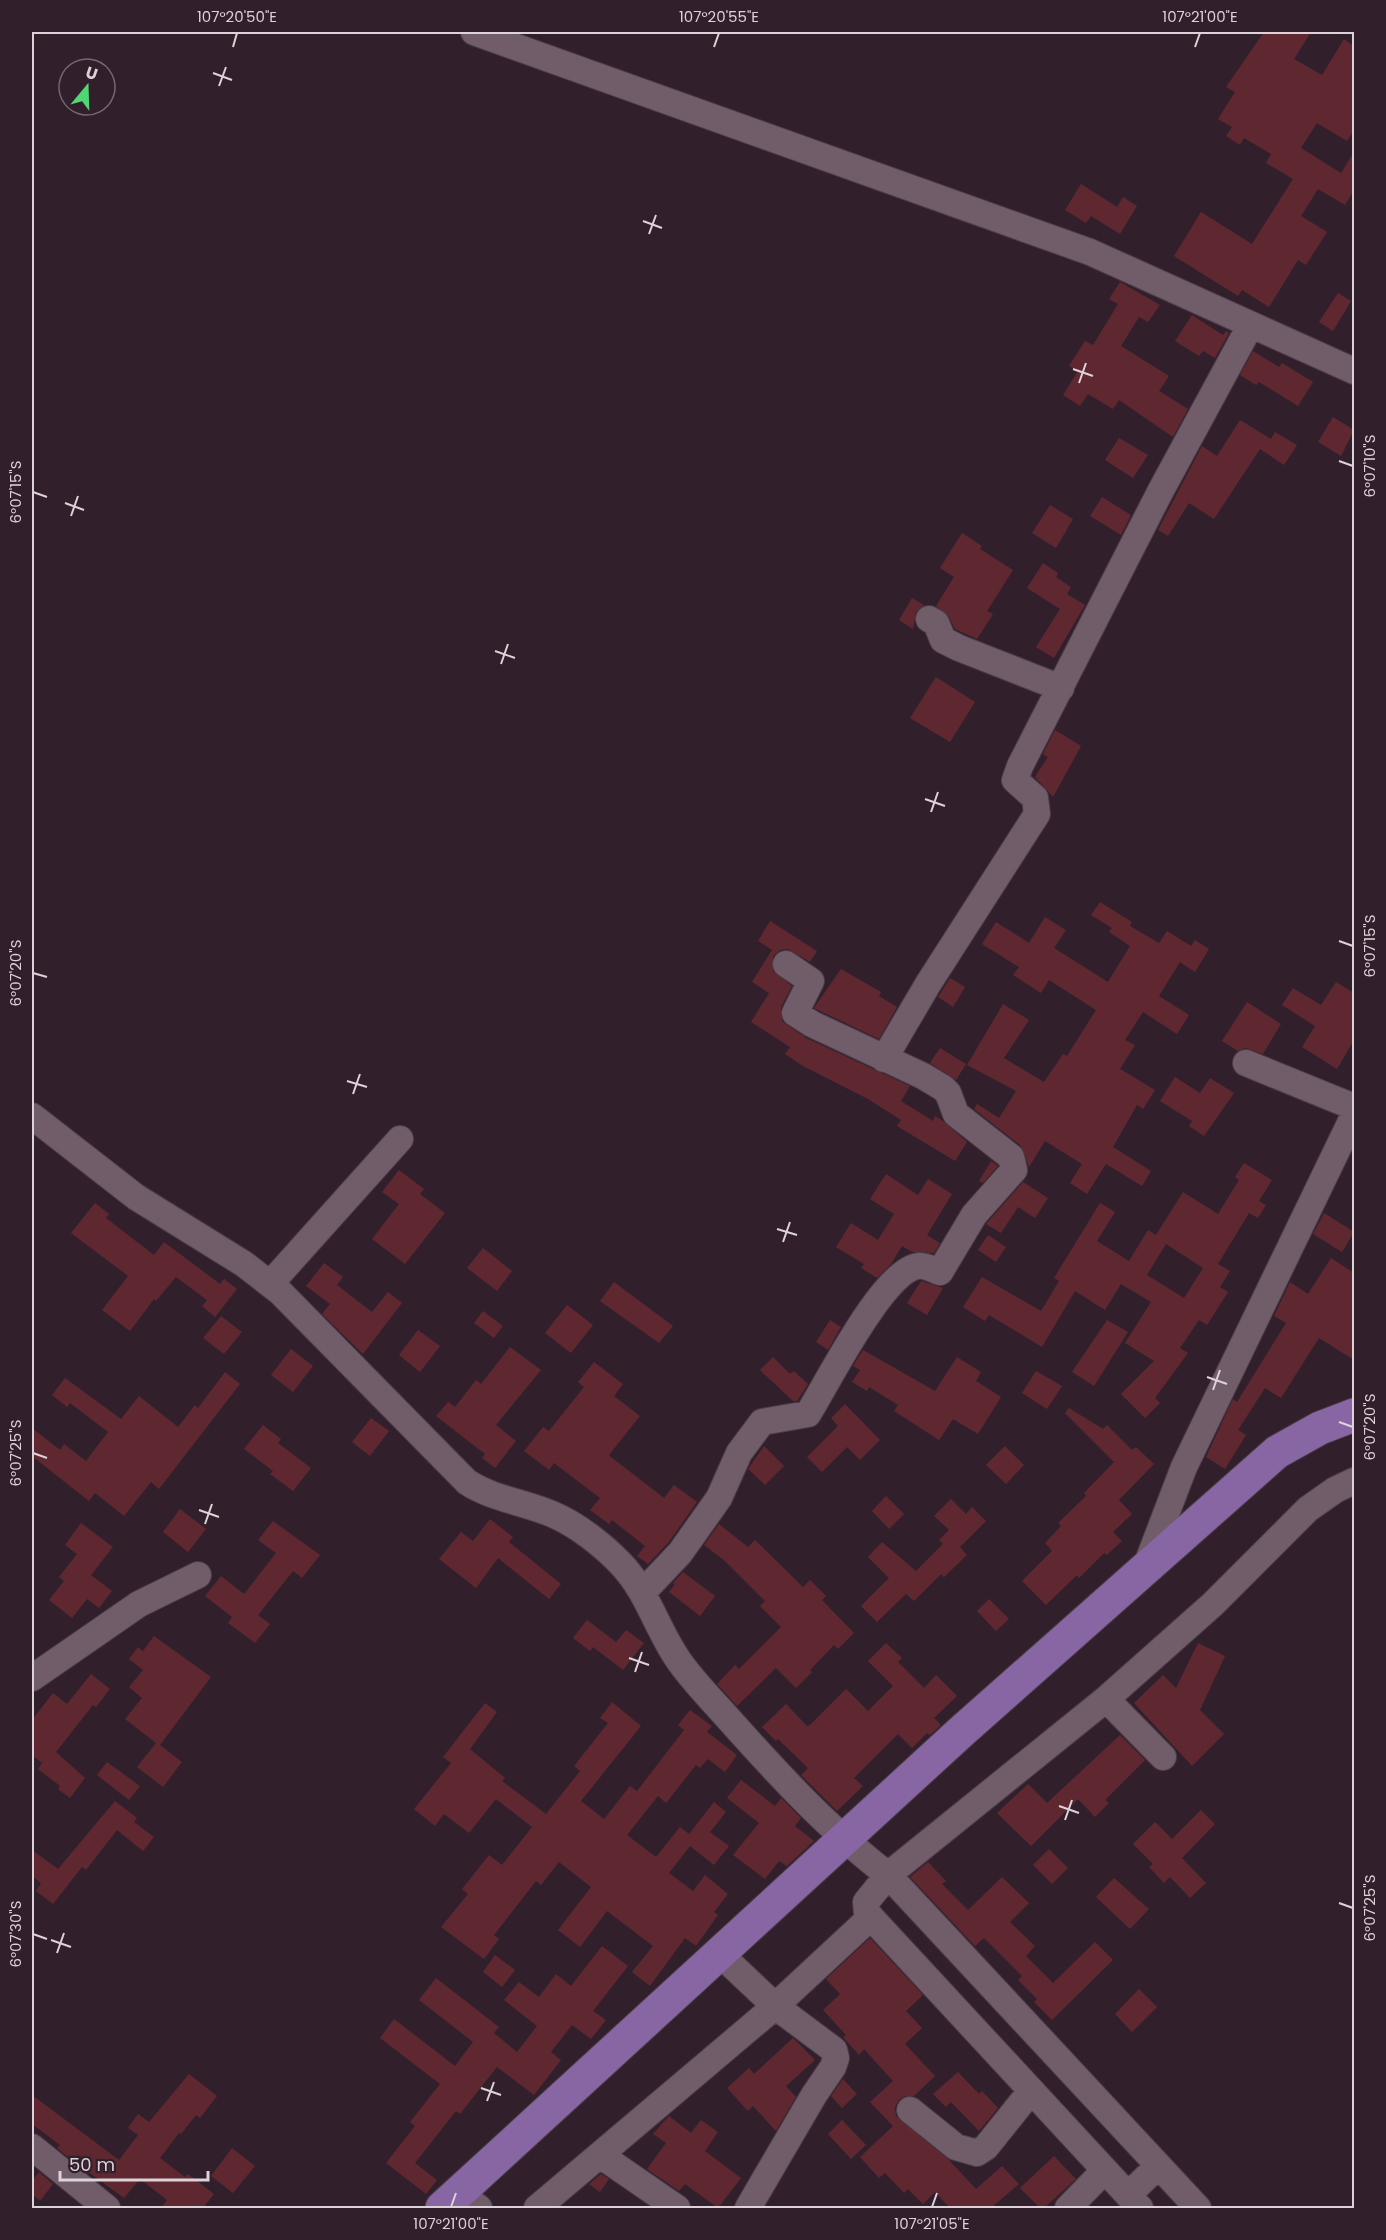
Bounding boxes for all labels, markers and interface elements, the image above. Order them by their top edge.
text: 107°20'50"E [197,6,277,27]
text: 107°20'55"E [679,6,759,27]
text: 107°21'00"E [1162,6,1238,27]
north arrow [57,57,117,117]
text: U [83,61,101,86]
text: 6°07'10"S [1359,434,1380,498]
text: 6°07'15"S [5,460,26,524]
text: 6°07'15"S [1359,914,1380,978]
text: 6°07'20"S [5,940,26,1006]
text: 6°07'20"S [1359,1394,1380,1460]
text: 6°07'25"S [5,1420,26,1486]
text: 6°07'25"S [1359,1875,1380,1941]
text: 6°07'30"S [5,1900,26,1968]
scale bar [60,2144,208,2182]
text: 50 m [69,2152,115,2177]
text: 107°21'00"E [413,2213,489,2234]
text: 107°21'05"E [894,2213,970,2234]

